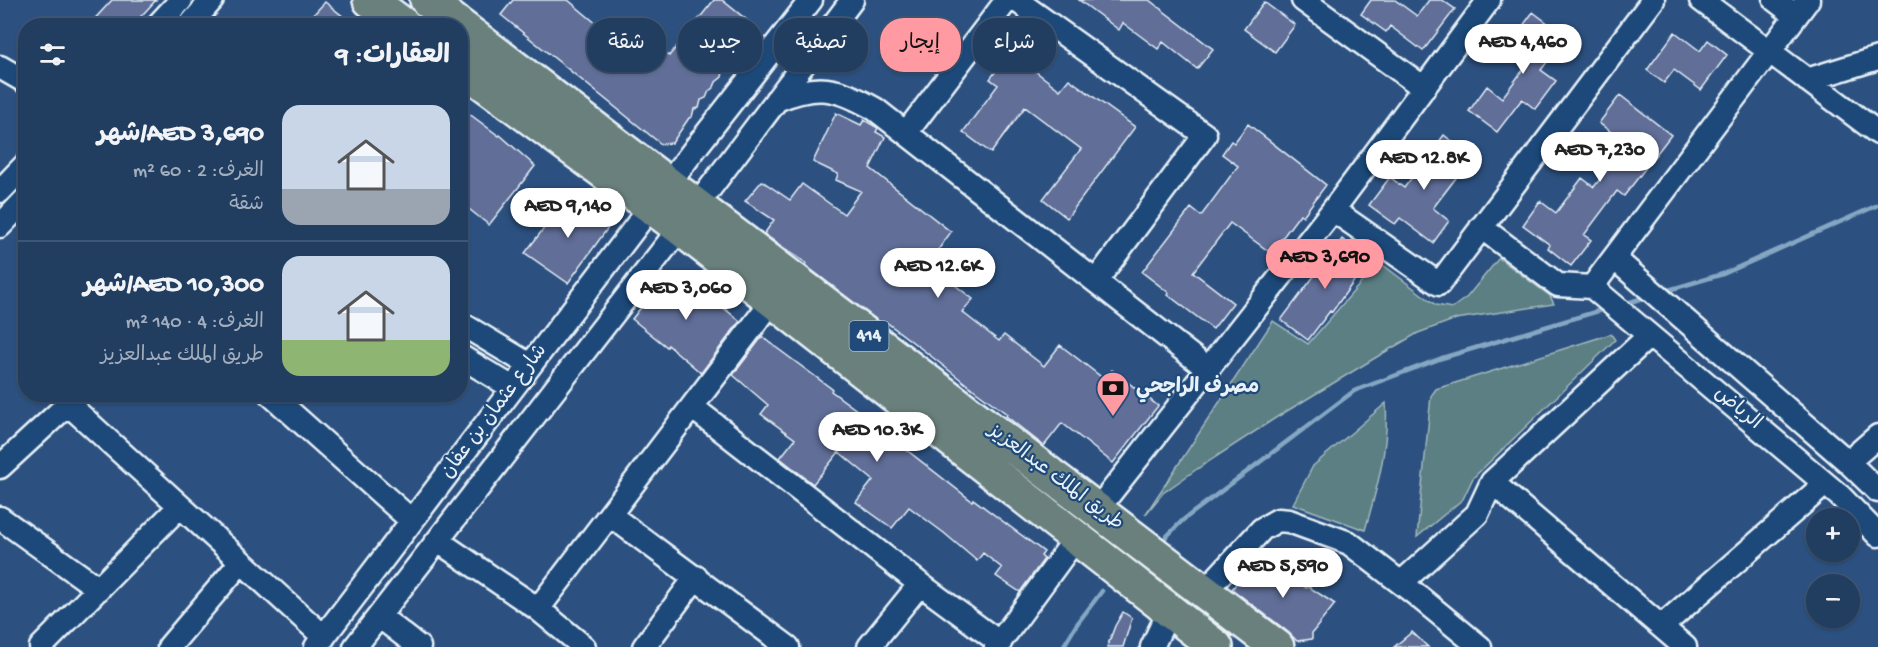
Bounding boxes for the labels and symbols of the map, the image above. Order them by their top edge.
pin: AED 4,460 [1454,24,1592,75]
pin: AED 7,230 [1531,132,1669,183]
pin: AED 12.8K [1355,140,1493,191]
pin: AED 9,140 [499,188,637,239]
pin: AED 3,690 [1256,239,1394,290]
pin: AED 12.6K [869,248,1007,299]
pin: AED 3,060 [617,270,755,321]
road number: 414 [850,321,888,351]
street label: شارع عثمان بن عفان [436,340,553,484]
bank icon: مصرف الراجحي [1095,370,1131,417]
place label: مصرف الراجحي [1136,374,1259,403]
street label: الرياض [1709,382,1766,436]
pin: AED 10.3K [808,412,946,463]
street label: طريق الملك عبدالعزيز [981,418,1128,536]
pin: AED 5,590 [1214,548,1352,599]

